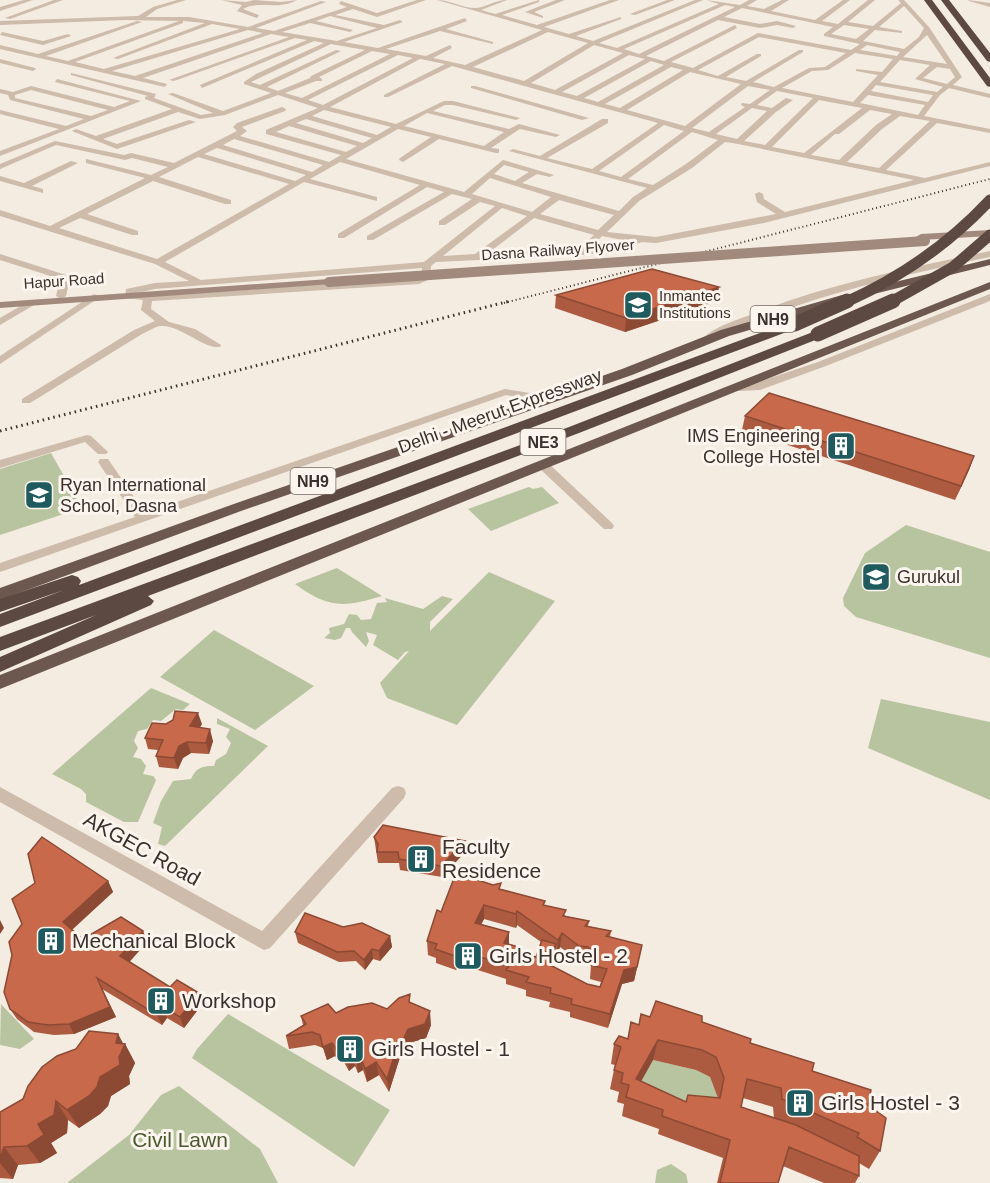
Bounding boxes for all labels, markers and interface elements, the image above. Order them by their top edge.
street label: Dasna Railway Flyover [481,236,635,263]
street label: Hapur Road [23,269,105,292]
place label: Inmantec Institutions [659,287,731,321]
school or university icon: Inmantec Institutions [622,289,654,321]
road number: NH9 [750,306,796,332]
street label: Delhi - Meerut Expressway [396,365,604,457]
place label: IMS Engineering College Hostel [687,426,820,467]
road number: NE3 [520,429,566,455]
building icon: IMS Engineering College Hostel [825,430,857,462]
road number: NH9 [290,468,336,494]
place label: Ryan International School, Dasna [60,475,206,516]
school or university icon: Ryan International School, Dasna [23,479,55,511]
school or university icon: Gurukul [860,561,892,593]
place label: Gurukul [897,567,960,587]
street label: AKGEC Road [80,807,204,890]
place label: Faculty Residence [442,835,541,882]
building icon: Faculty Residence [405,843,437,875]
building icon: Mechanical Block [35,925,67,957]
place label: Mechanical Block [72,929,236,952]
building icon: Girls Hostel - 2 [452,940,484,972]
place label: Girls Hostel - 2 [489,944,628,967]
building icon: Workshop [145,985,177,1017]
place label: Workshop [182,989,276,1012]
building icon: Girls Hostel - 1 [334,1033,366,1065]
place label: Girls Hostel - 1 [371,1037,510,1060]
building icon: Girls Hostel - 3 [784,1087,816,1119]
place label: Girls Hostel - 3 [821,1091,960,1114]
park label: Civil Lawn [132,1128,228,1151]

